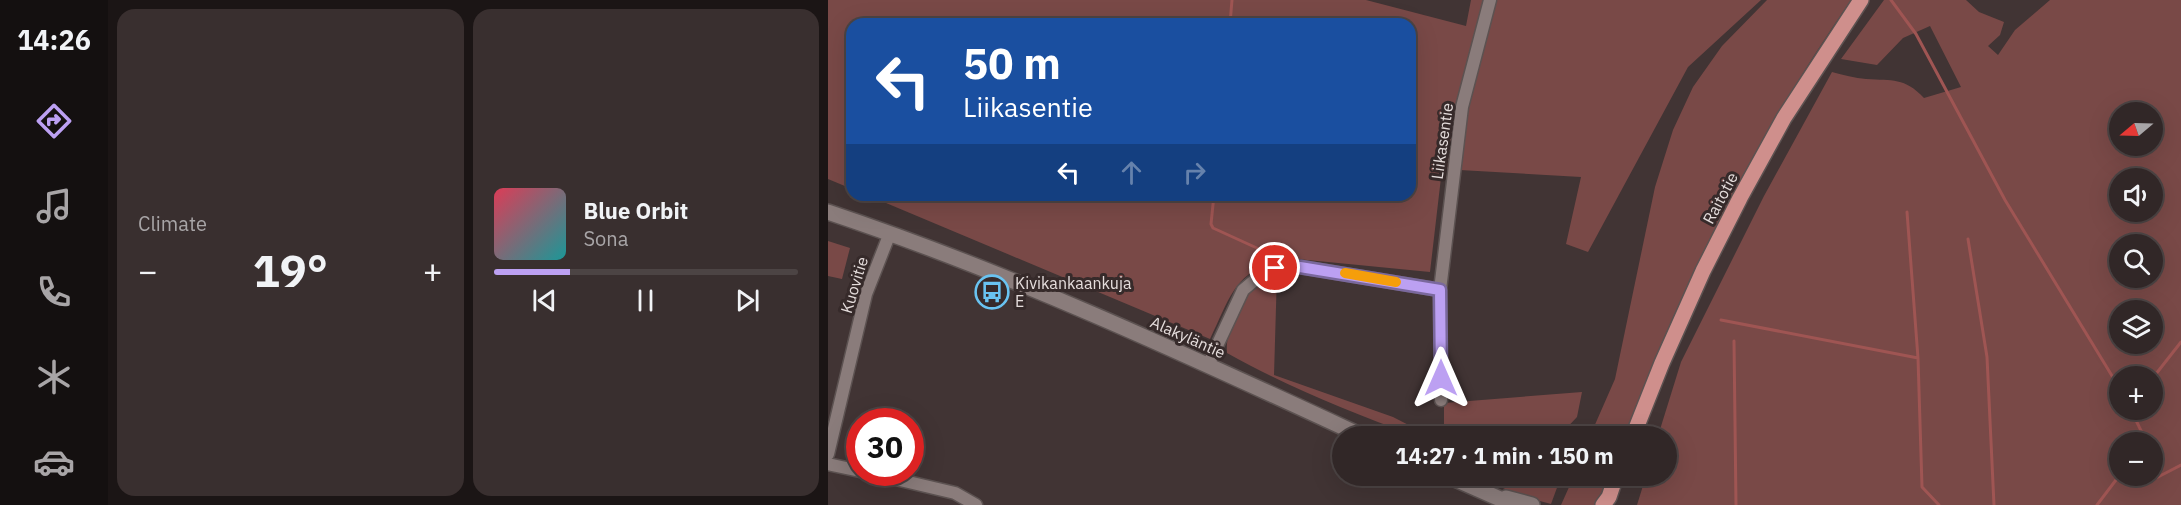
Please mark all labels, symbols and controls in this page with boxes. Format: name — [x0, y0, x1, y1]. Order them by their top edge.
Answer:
text: 14:26 — [17, 22, 91, 57]
text: 50 m — [963, 36, 1061, 91]
icon: left — [864, 42, 942, 120]
text: Liikasentie — [963, 89, 1093, 124]
icon: directions — [33, 100, 75, 142]
street label: Liikasentie — [1427, 101, 1457, 181]
north arrow — [2109, 102, 2163, 156]
map controls — [2109, 102, 2163, 486]
icon: left — [1052, 156, 1085, 189]
icon: ahead — [1115, 156, 1148, 189]
icon: right — [1178, 156, 1211, 189]
button: sound — [2109, 168, 2163, 222]
street label: Raitotie — [1698, 169, 1742, 227]
icon: music — [33, 185, 75, 227]
text: Blue Orbit — [584, 196, 688, 225]
text: Climate — [138, 210, 207, 237]
text: Sona — [584, 225, 628, 252]
button: search — [2109, 234, 2163, 288]
text: 19° — [253, 241, 328, 299]
pin — [1249, 242, 1300, 293]
text: − — [138, 249, 158, 292]
text: + — [423, 249, 443, 292]
icon: arrive — [1258, 251, 1291, 284]
street label: Kuovitie — [836, 254, 872, 316]
icon: phone — [33, 271, 75, 313]
place label: Kivikankaankuja E — [1015, 273, 1132, 311]
bus stop icon: Kivikankaankuja E — [974, 274, 1010, 310]
icon: previous — [528, 284, 561, 317]
icon: pause — [629, 284, 662, 317]
icon: next — [731, 284, 764, 317]
button: layers — [2109, 300, 2163, 354]
street label: Alakyläntie — [1147, 312, 1229, 362]
position arrow — [1409, 346, 1473, 410]
icon: climate — [33, 356, 75, 398]
button: + — [2109, 366, 2163, 420]
speed limit sign: 30 — [846, 408, 924, 486]
button: − — [2109, 432, 2163, 486]
icon: car — [33, 441, 75, 483]
text: 14:27 · 1 min · 150 m — [1395, 441, 1614, 470]

